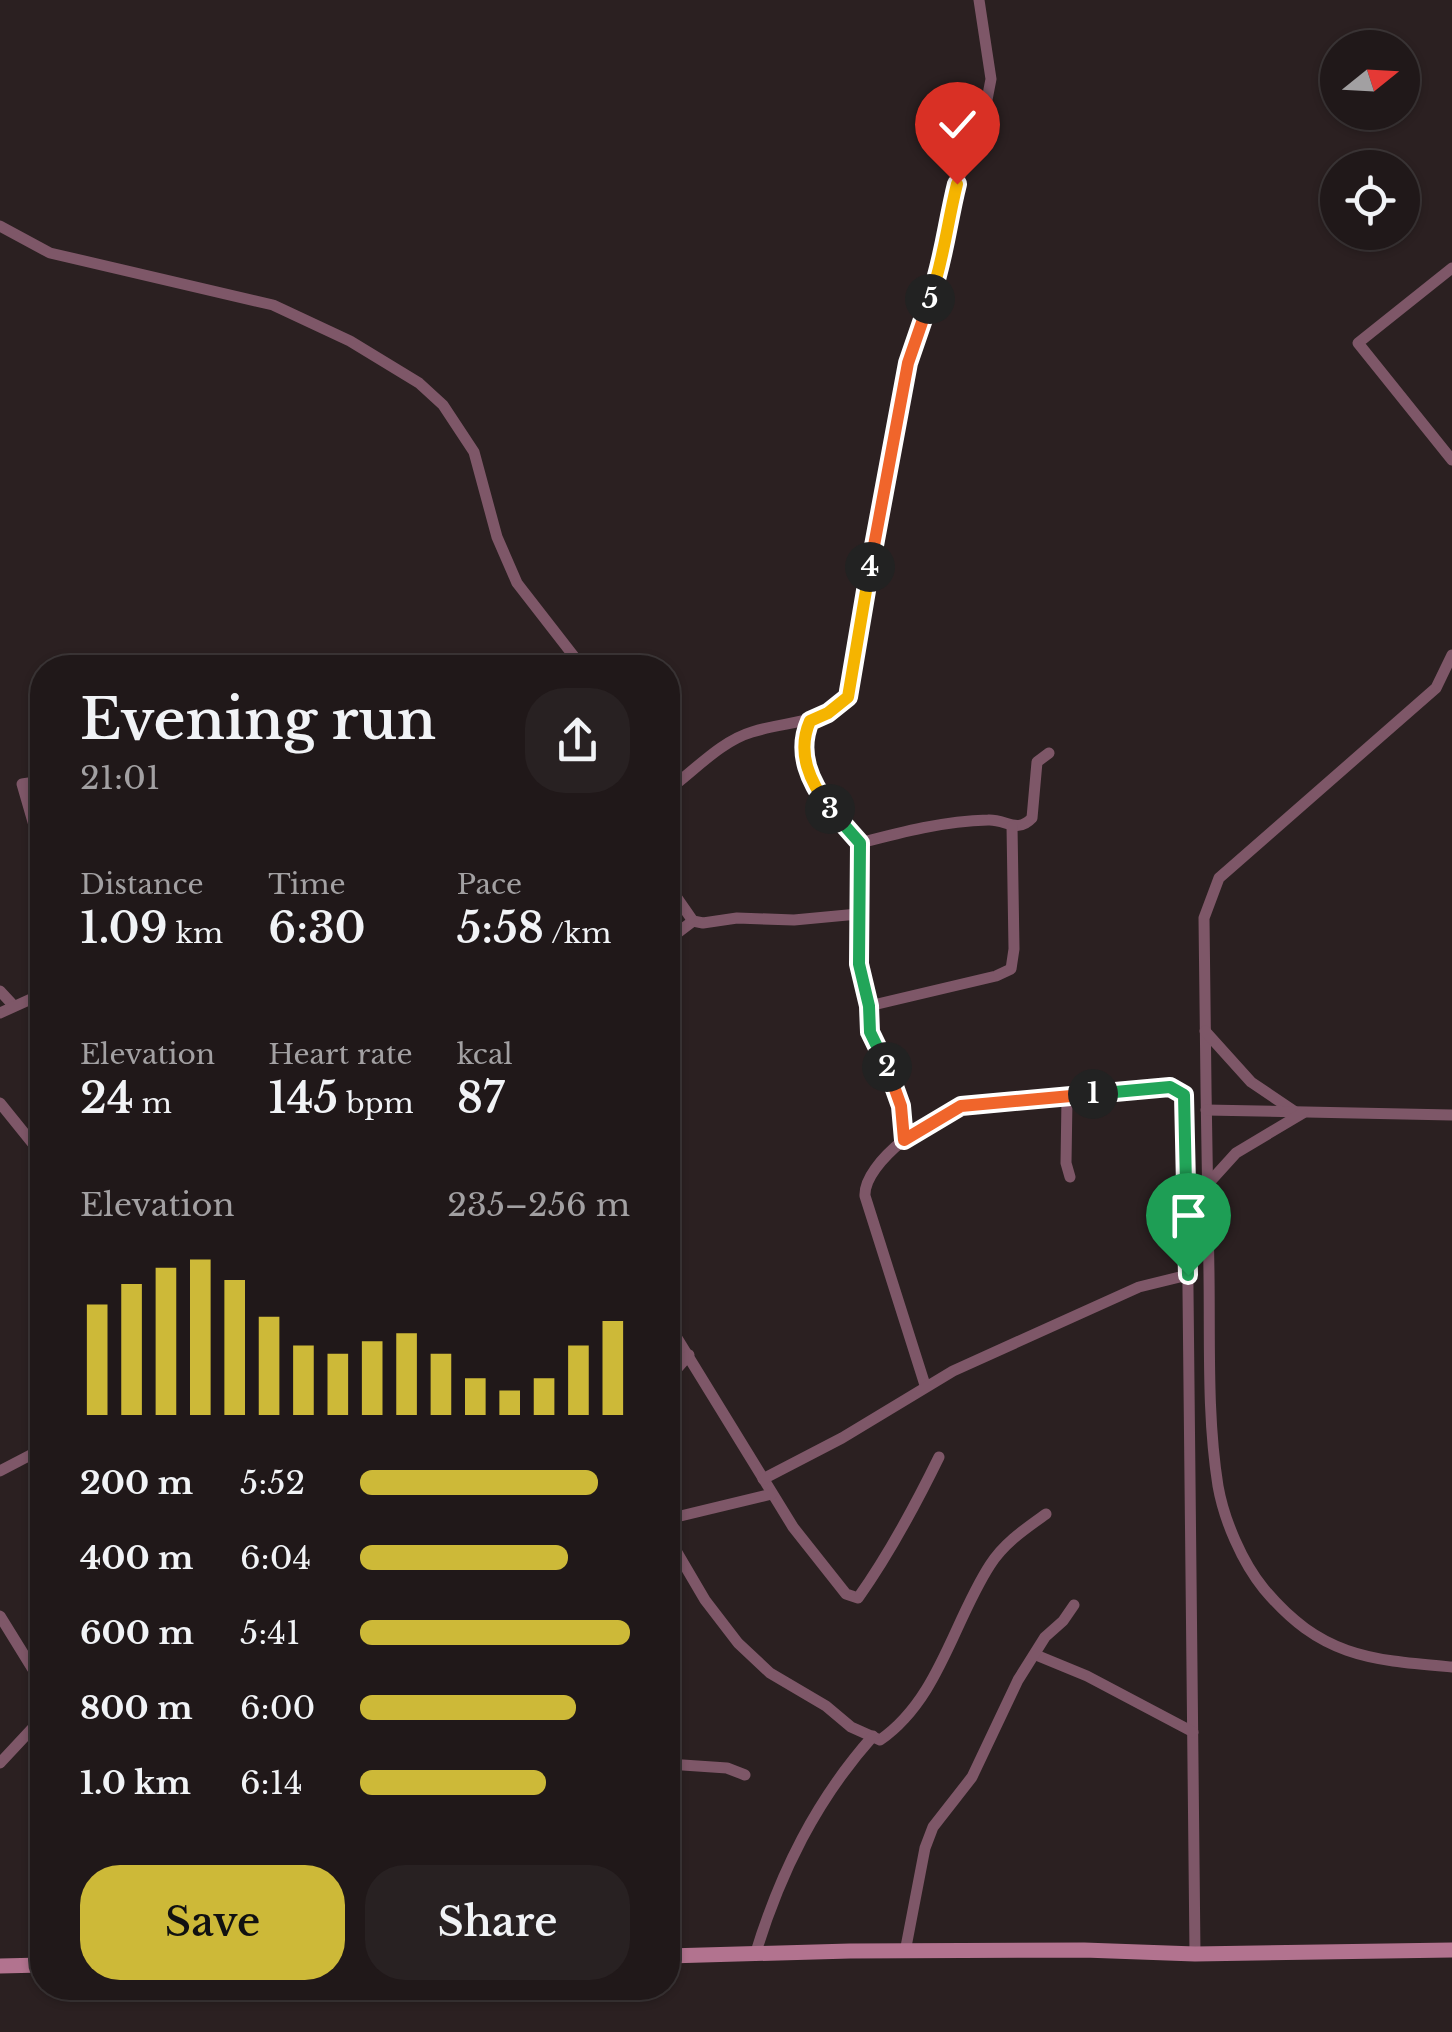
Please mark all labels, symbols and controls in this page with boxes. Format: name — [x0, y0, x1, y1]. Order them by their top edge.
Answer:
north arrow — [1320, 30, 1420, 130]
map controls — [1320, 30, 1420, 250]
pin — [915, 82, 1000, 185]
icon: check — [930, 97, 985, 152]
button: locate — [1320, 150, 1420, 250]
pin: 5 — [905, 274, 955, 324]
text: 5 — [922, 281, 938, 316]
pin: 4 — [845, 542, 895, 592]
text: 4 — [861, 549, 879, 584]
text: Evening run — [80, 686, 436, 754]
button: share — [525, 688, 630, 793]
text: 21:01 — [80, 758, 160, 798]
pin: 3 — [805, 784, 855, 834]
text: 3 — [821, 791, 839, 826]
text: Distance — [80, 867, 203, 902]
text: Time — [268, 867, 346, 902]
text: Pace — [457, 867, 522, 902]
text: 1.09 — [80, 902, 168, 954]
text: 6:30 — [268, 902, 366, 954]
text: 5:58 — [457, 902, 544, 954]
text: km — [168, 916, 223, 951]
text: /km — [544, 916, 611, 951]
text: Elevation — [80, 1037, 215, 1072]
text: Heart rate — [268, 1037, 413, 1072]
text: kcal — [457, 1037, 513, 1072]
pin: 2 — [862, 1042, 912, 1092]
text: 2 — [878, 1049, 896, 1084]
pin: 1 — [1068, 1069, 1118, 1119]
text: 24 — [80, 1072, 134, 1124]
text: 145 — [268, 1072, 338, 1124]
text: 87 — [457, 1072, 504, 1124]
text: 1 — [1087, 1076, 1099, 1111]
text: m — [134, 1086, 172, 1121]
text: bpm — [338, 1086, 414, 1121]
pin — [1146, 1173, 1231, 1276]
text: Elevation — [80, 1185, 234, 1225]
text: 235–256 m — [447, 1185, 630, 1225]
icon: arrive — [1161, 1188, 1216, 1243]
text: 200 m — [80, 1463, 193, 1503]
text: 5:52 — [240, 1463, 305, 1503]
text: 400 m — [80, 1538, 193, 1578]
text: 6:04 — [240, 1538, 311, 1578]
text: 600 m — [80, 1613, 194, 1653]
text: 5:41 — [240, 1613, 300, 1653]
text: 800 m — [80, 1688, 193, 1728]
text: 6:00 — [240, 1688, 315, 1728]
text: 1.0 km — [80, 1763, 191, 1803]
text: 6:14 — [240, 1763, 303, 1803]
button: Save — [80, 1865, 345, 1980]
button: Share — [365, 1865, 630, 1980]

